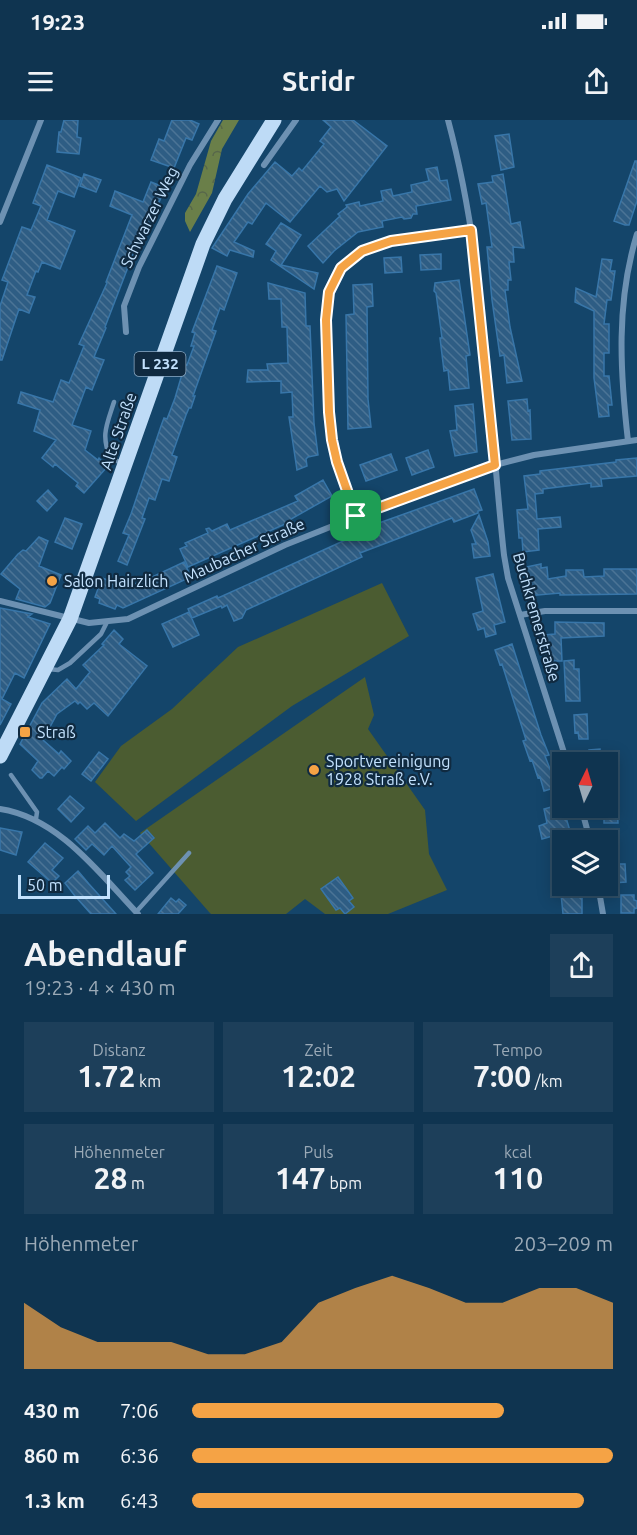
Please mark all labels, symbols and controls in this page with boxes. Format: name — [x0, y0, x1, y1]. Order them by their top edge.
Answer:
text: 19:23 — [30, 9, 85, 34]
icon: menu — [24, 65, 57, 98]
icon: share — [580, 65, 613, 98]
text: Stridr — [282, 66, 355, 96]
street label: Schwarzer Weg — [117, 164, 181, 270]
road number: L 232 — [134, 352, 186, 376]
street label: Alte Straße — [96, 390, 140, 472]
pin — [330, 490, 381, 541]
icon: arrive — [339, 499, 372, 532]
street label: Maubacher Straße — [181, 514, 307, 586]
street label: Buchkremerstraße — [510, 550, 564, 684]
place label: Salon Hairzlich — [64, 572, 168, 590]
marker: Salon Hairzlich — [45, 574, 59, 588]
place label: Straß — [37, 723, 76, 741]
marker: Straß — [18, 725, 32, 739]
place label: Sportvereinigung 1928 Straß e.V. — [326, 752, 451, 788]
north arrow — [552, 752, 618, 818]
map controls — [552, 752, 618, 896]
marker: Sportvereinigung 1928 Straß e.V. — [307, 763, 321, 777]
button: layers — [552, 830, 618, 896]
scale bar — [18, 872, 110, 900]
text: 50 m — [27, 876, 63, 894]
button: share — [550, 934, 613, 997]
text: Abendlauf — [24, 935, 186, 972]
text: 19:23 · 4 × 430 m — [24, 976, 176, 999]
text: Distanz — [93, 1041, 146, 1059]
text: Zeit — [304, 1041, 333, 1059]
text: Tempo — [493, 1041, 543, 1059]
text: 1.72 — [77, 1059, 135, 1093]
text: 12:02 — [281, 1059, 356, 1093]
text: 7:00 — [473, 1059, 531, 1093]
text: km — [135, 1072, 161, 1090]
text: /km — [531, 1072, 563, 1090]
text: Höhenmeter — [73, 1143, 165, 1161]
text: Puls — [304, 1143, 333, 1161]
text: kcal — [504, 1143, 532, 1161]
text: 28 — [94, 1161, 127, 1195]
text: 147 — [275, 1161, 326, 1195]
text: 110 — [492, 1161, 543, 1195]
text: m — [127, 1174, 145, 1192]
text: bpm — [326, 1174, 362, 1192]
text: Höhenmeter — [24, 1232, 138, 1255]
text: 203–209 m — [514, 1232, 613, 1255]
text: 430 m — [24, 1399, 80, 1422]
text: 7:06 — [120, 1399, 159, 1422]
text: 860 m — [24, 1444, 80, 1467]
text: 6:36 — [120, 1444, 159, 1467]
text: 1.3 km — [24, 1489, 85, 1512]
text: 6:43 — [120, 1489, 159, 1512]

